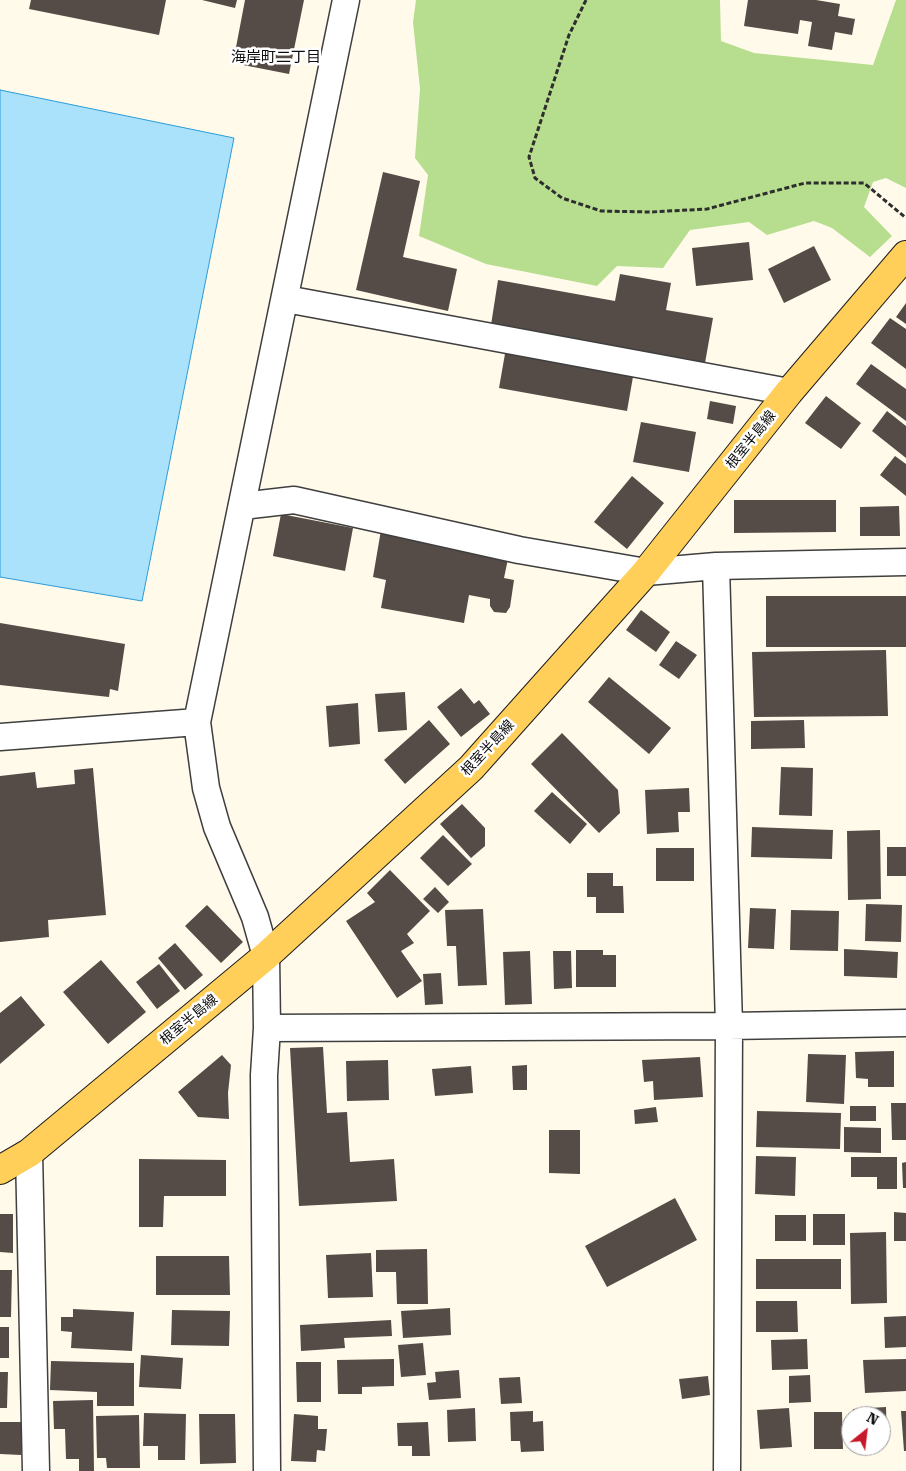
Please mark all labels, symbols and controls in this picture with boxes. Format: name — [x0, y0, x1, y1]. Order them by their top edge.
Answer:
district label: 海岸町二丁目 — [231, 49, 321, 67]
street label: 根室半島線 — [722, 408, 780, 472]
street label: 根室半島線 — [458, 717, 518, 779]
street label: 根室半島線 — [157, 991, 221, 1049]
north arrow — [841, 1406, 891, 1456]
text: N — [864, 1409, 881, 1428]

